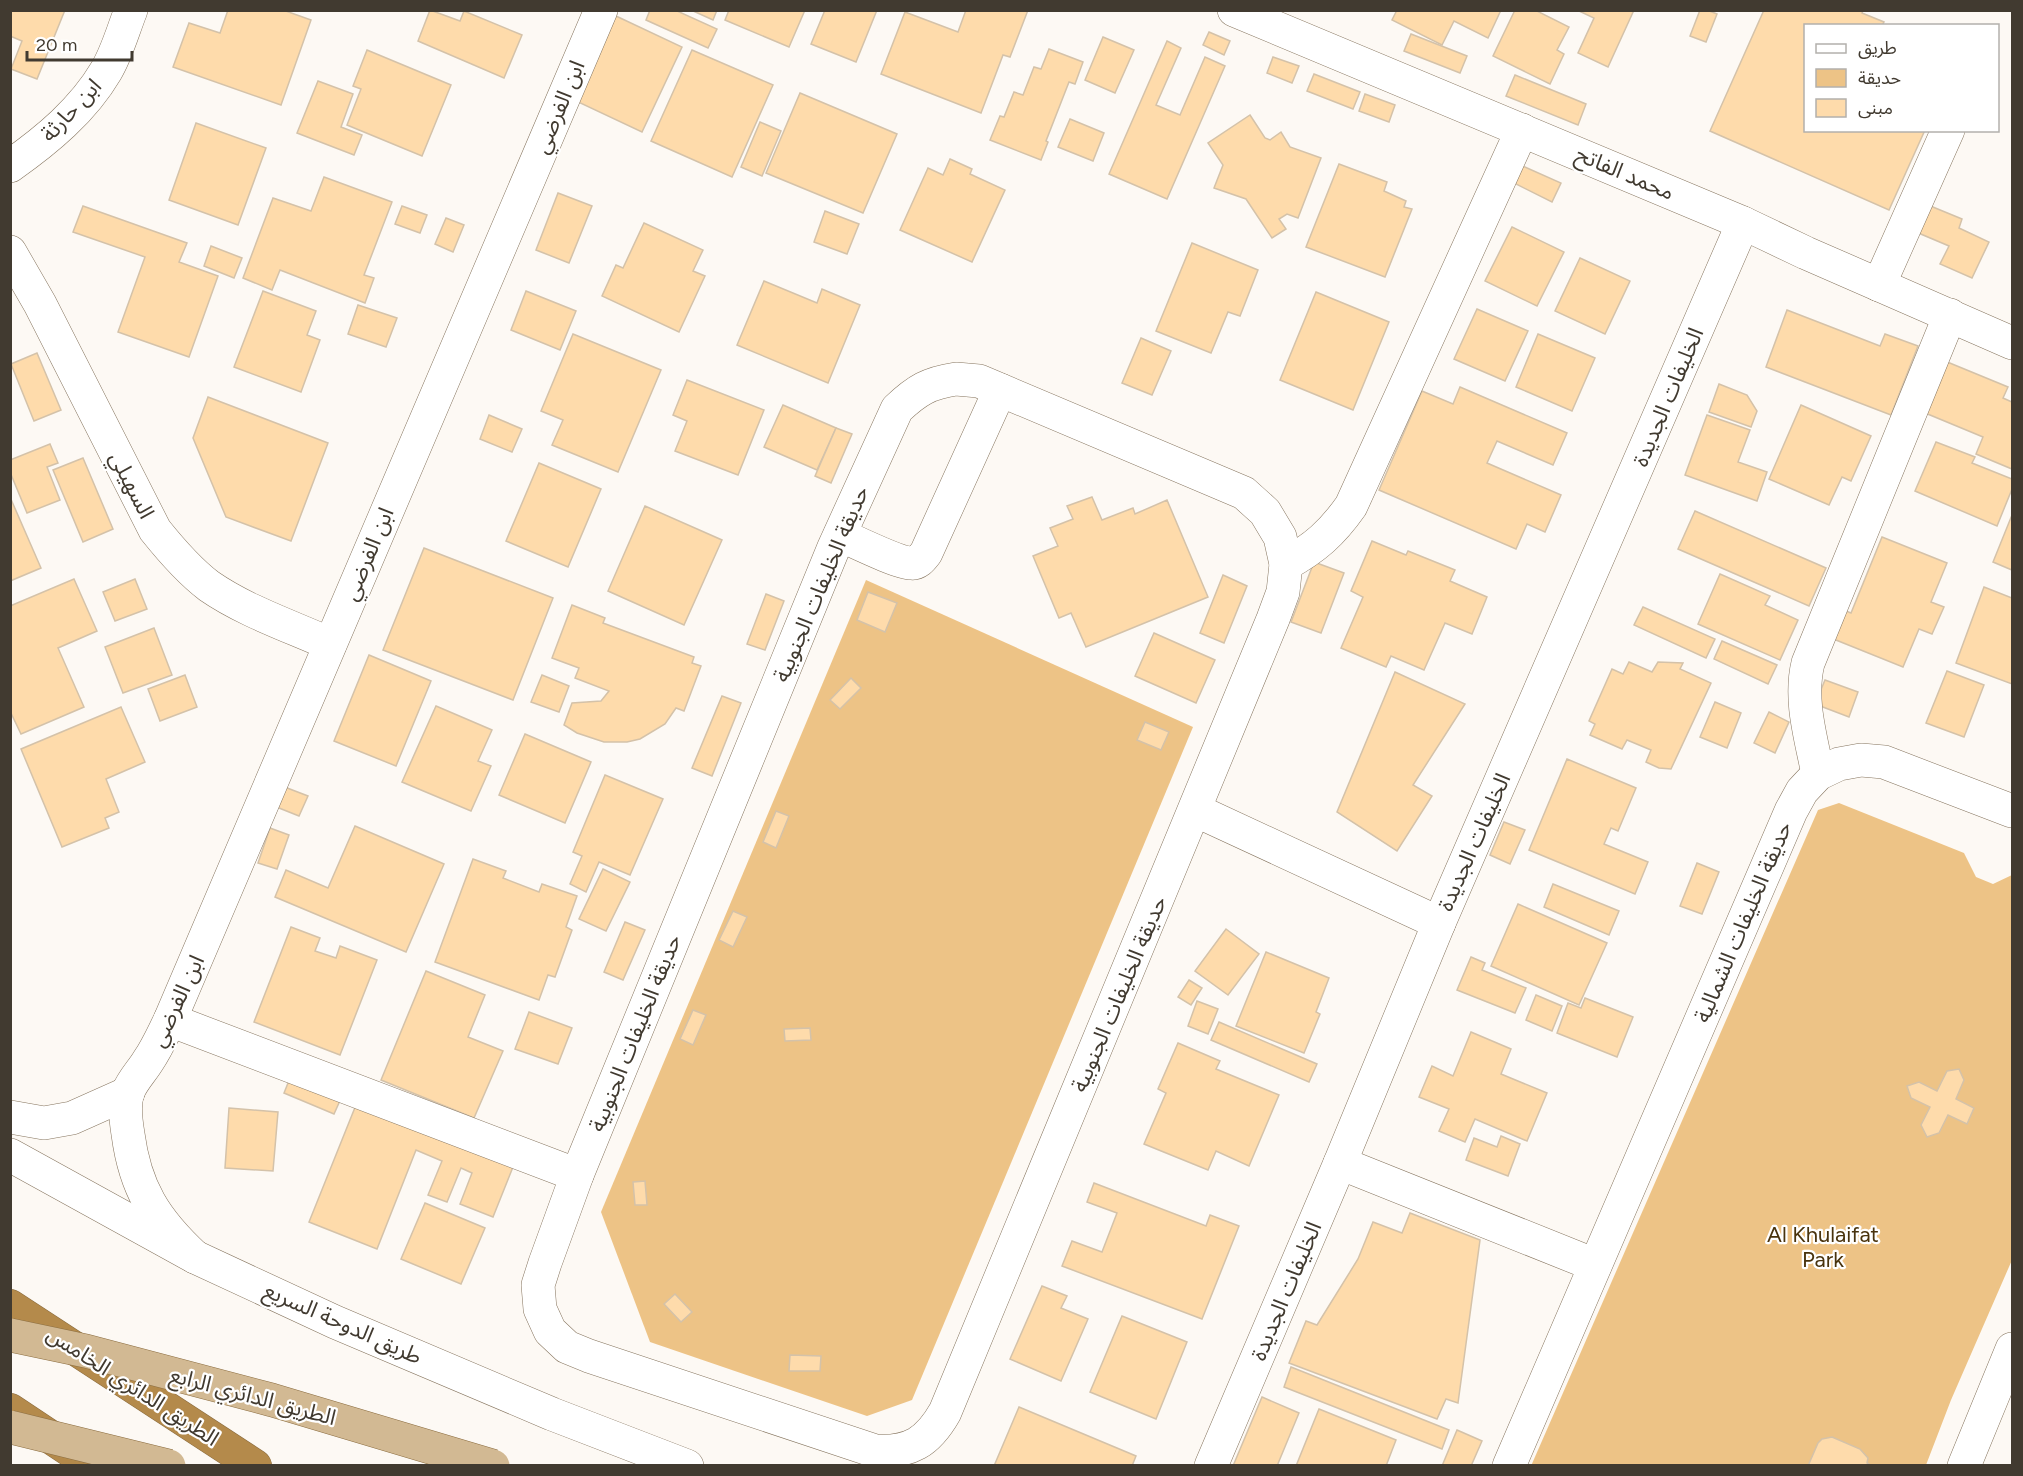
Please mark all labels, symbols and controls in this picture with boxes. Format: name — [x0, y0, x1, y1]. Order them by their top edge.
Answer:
scale bar — [27, 24, 132, 62]
legend — [1804, 24, 1999, 132]
text: 20 m — [36, 34, 77, 56]
text: طريق — [1858, 37, 1897, 59]
street label: ابن الفرضي — [527, 56, 594, 159]
text: حديقة — [1858, 67, 1901, 89]
street label: ابن حارثة — [35, 73, 107, 147]
text: مبنى — [1858, 97, 1893, 119]
street label: محمد الفاتح — [1570, 140, 1678, 209]
street label: الخليفات الجديدة — [1627, 324, 1709, 470]
street label: السهيلي — [101, 447, 160, 525]
street label: حديقة الخليفات الجنوبية — [767, 482, 875, 686]
street label: ابن الفرضي — [336, 503, 403, 606]
street label: الخليفات الجديدة — [1432, 769, 1516, 915]
street label: حديقة الخليفات الشمالية — [1688, 817, 1798, 1027]
street label: حديقة الخليفات الجنوبية — [1065, 892, 1173, 1096]
street label: حديقة الخليفات الجنوبية — [583, 930, 687, 1136]
street label: ابن الفرضي — [144, 951, 213, 1053]
street label: الخليفات الجديدة — [1245, 1218, 1327, 1364]
park label: Al Khulaifat Park — [1767, 1221, 1879, 1273]
street label: طريق الدوحة السريع — [259, 1276, 426, 1373]
street label: الطريق الدائري الخامس — [40, 1320, 224, 1454]
street label: الطريق الدائري الرابع — [166, 1361, 339, 1434]

